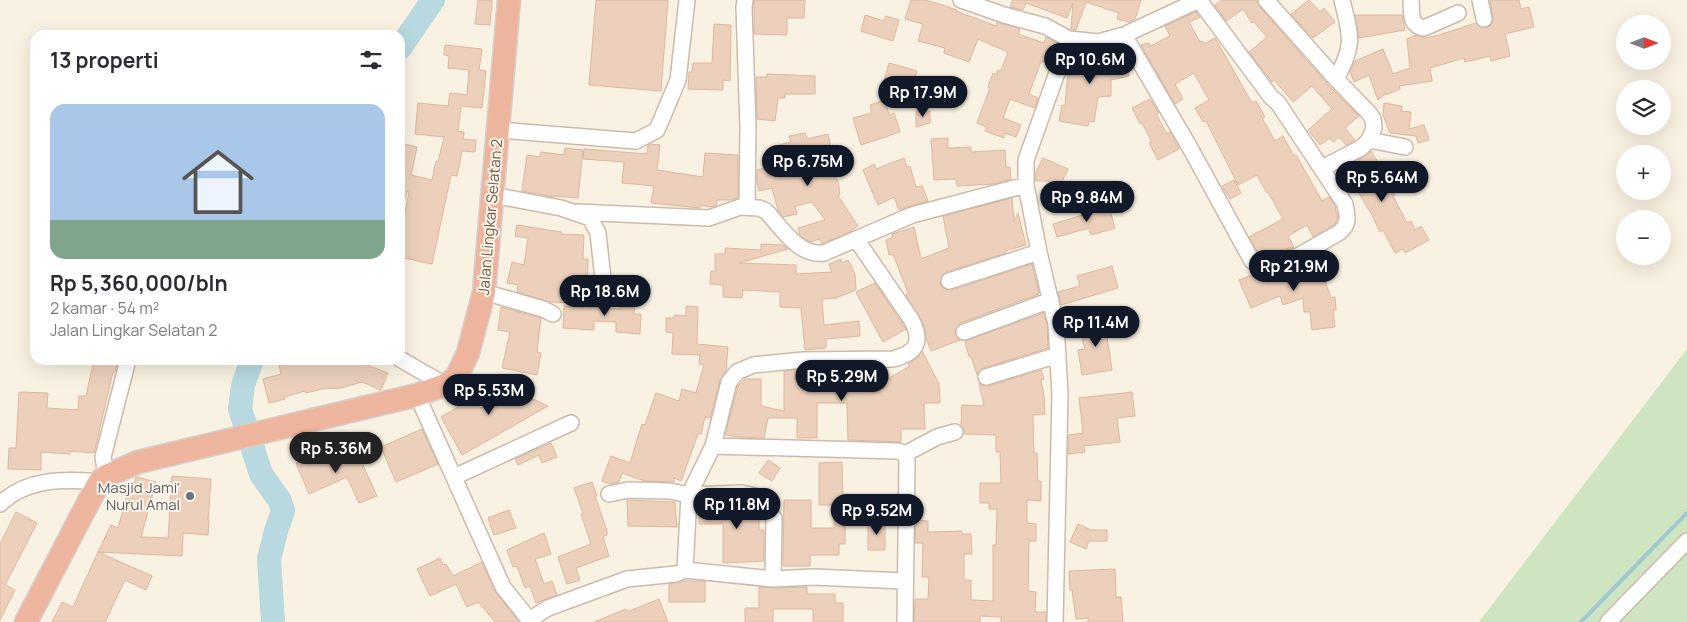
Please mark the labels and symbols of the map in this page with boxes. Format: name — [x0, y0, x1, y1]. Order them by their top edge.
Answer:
north arrow — [1616, 15, 1671, 70]
pin: Rp 10.6M — [1038, 42, 1142, 85]
pin: Rp 17.9M — [871, 76, 975, 118]
street label: Jalan Lingkar Selatan 2 — [473, 138, 507, 296]
pin: Rp 6.75M — [756, 144, 860, 187]
pin: Rp 5.64M — [1330, 160, 1434, 203]
pin: Rp 9.84M — [1035, 180, 1139, 223]
pin: Rp 21.9M — [1242, 250, 1346, 292]
pin: Rp 18.6M — [553, 274, 657, 317]
pin: Rp 11.4M — [1044, 306, 1148, 348]
pin: Rp 5.29M — [790, 360, 894, 402]
pin: Rp 5.53M — [437, 374, 541, 416]
pin: Rp 5.36M — [284, 432, 388, 474]
place label: Masjid Jami' Nurul Amal — [98, 477, 180, 515]
pin: Rp 11.8M — [685, 488, 789, 530]
marker: Masjid Jami' Nurul Amal — [184, 490, 196, 502]
pin: Rp 9.52M — [825, 494, 929, 536]

